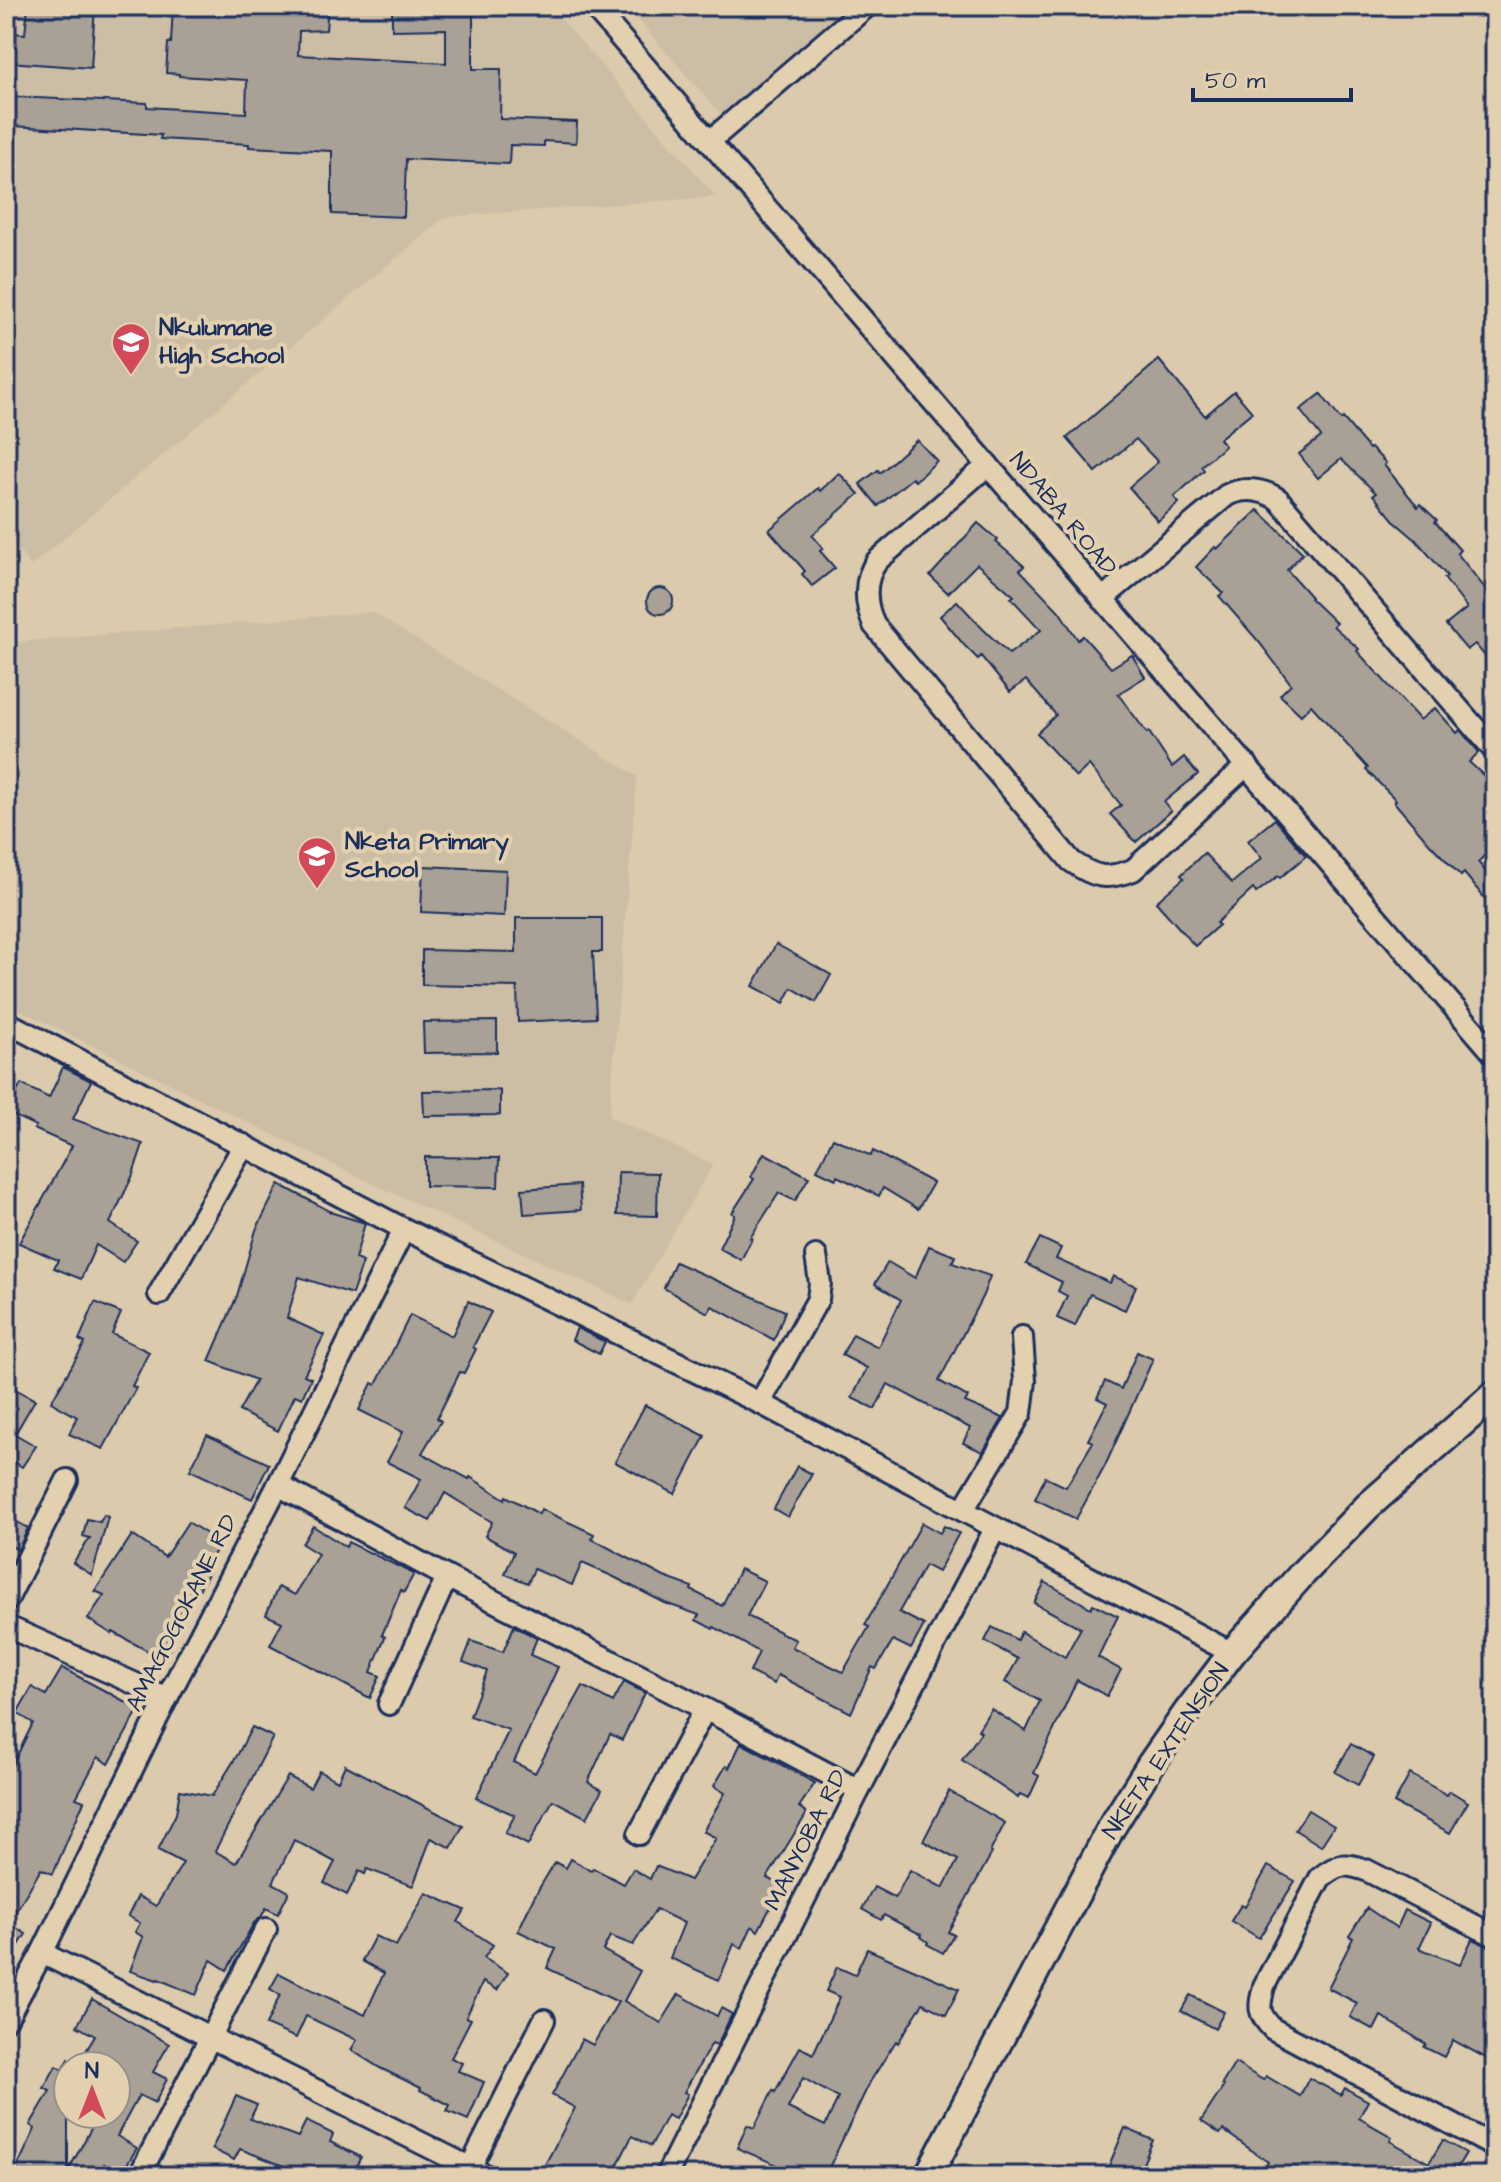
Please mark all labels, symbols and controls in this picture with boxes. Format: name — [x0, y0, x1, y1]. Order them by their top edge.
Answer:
scale bar — [1193, 52, 1351, 102]
text: 50 m — [1205, 64, 1266, 98]
place label: Nkulumane High School — [159, 311, 285, 374]
school or university icon: Nkulumane High School — [110, 321, 152, 376]
street label: NDABA ROAD — [1001, 445, 1125, 583]
place label: Nketa Primary School — [344, 825, 510, 887]
school or university icon: Nketa Primary School — [296, 835, 338, 890]
street label: AMAGOGOKANE RD — [117, 1508, 247, 1718]
street label: NKETA EXTENSION — [1094, 1656, 1238, 1846]
street label: MANYOBA RD — [756, 1764, 856, 1916]
north arrow — [52, 2050, 132, 2130]
text: N — [85, 2056, 99, 2087]

